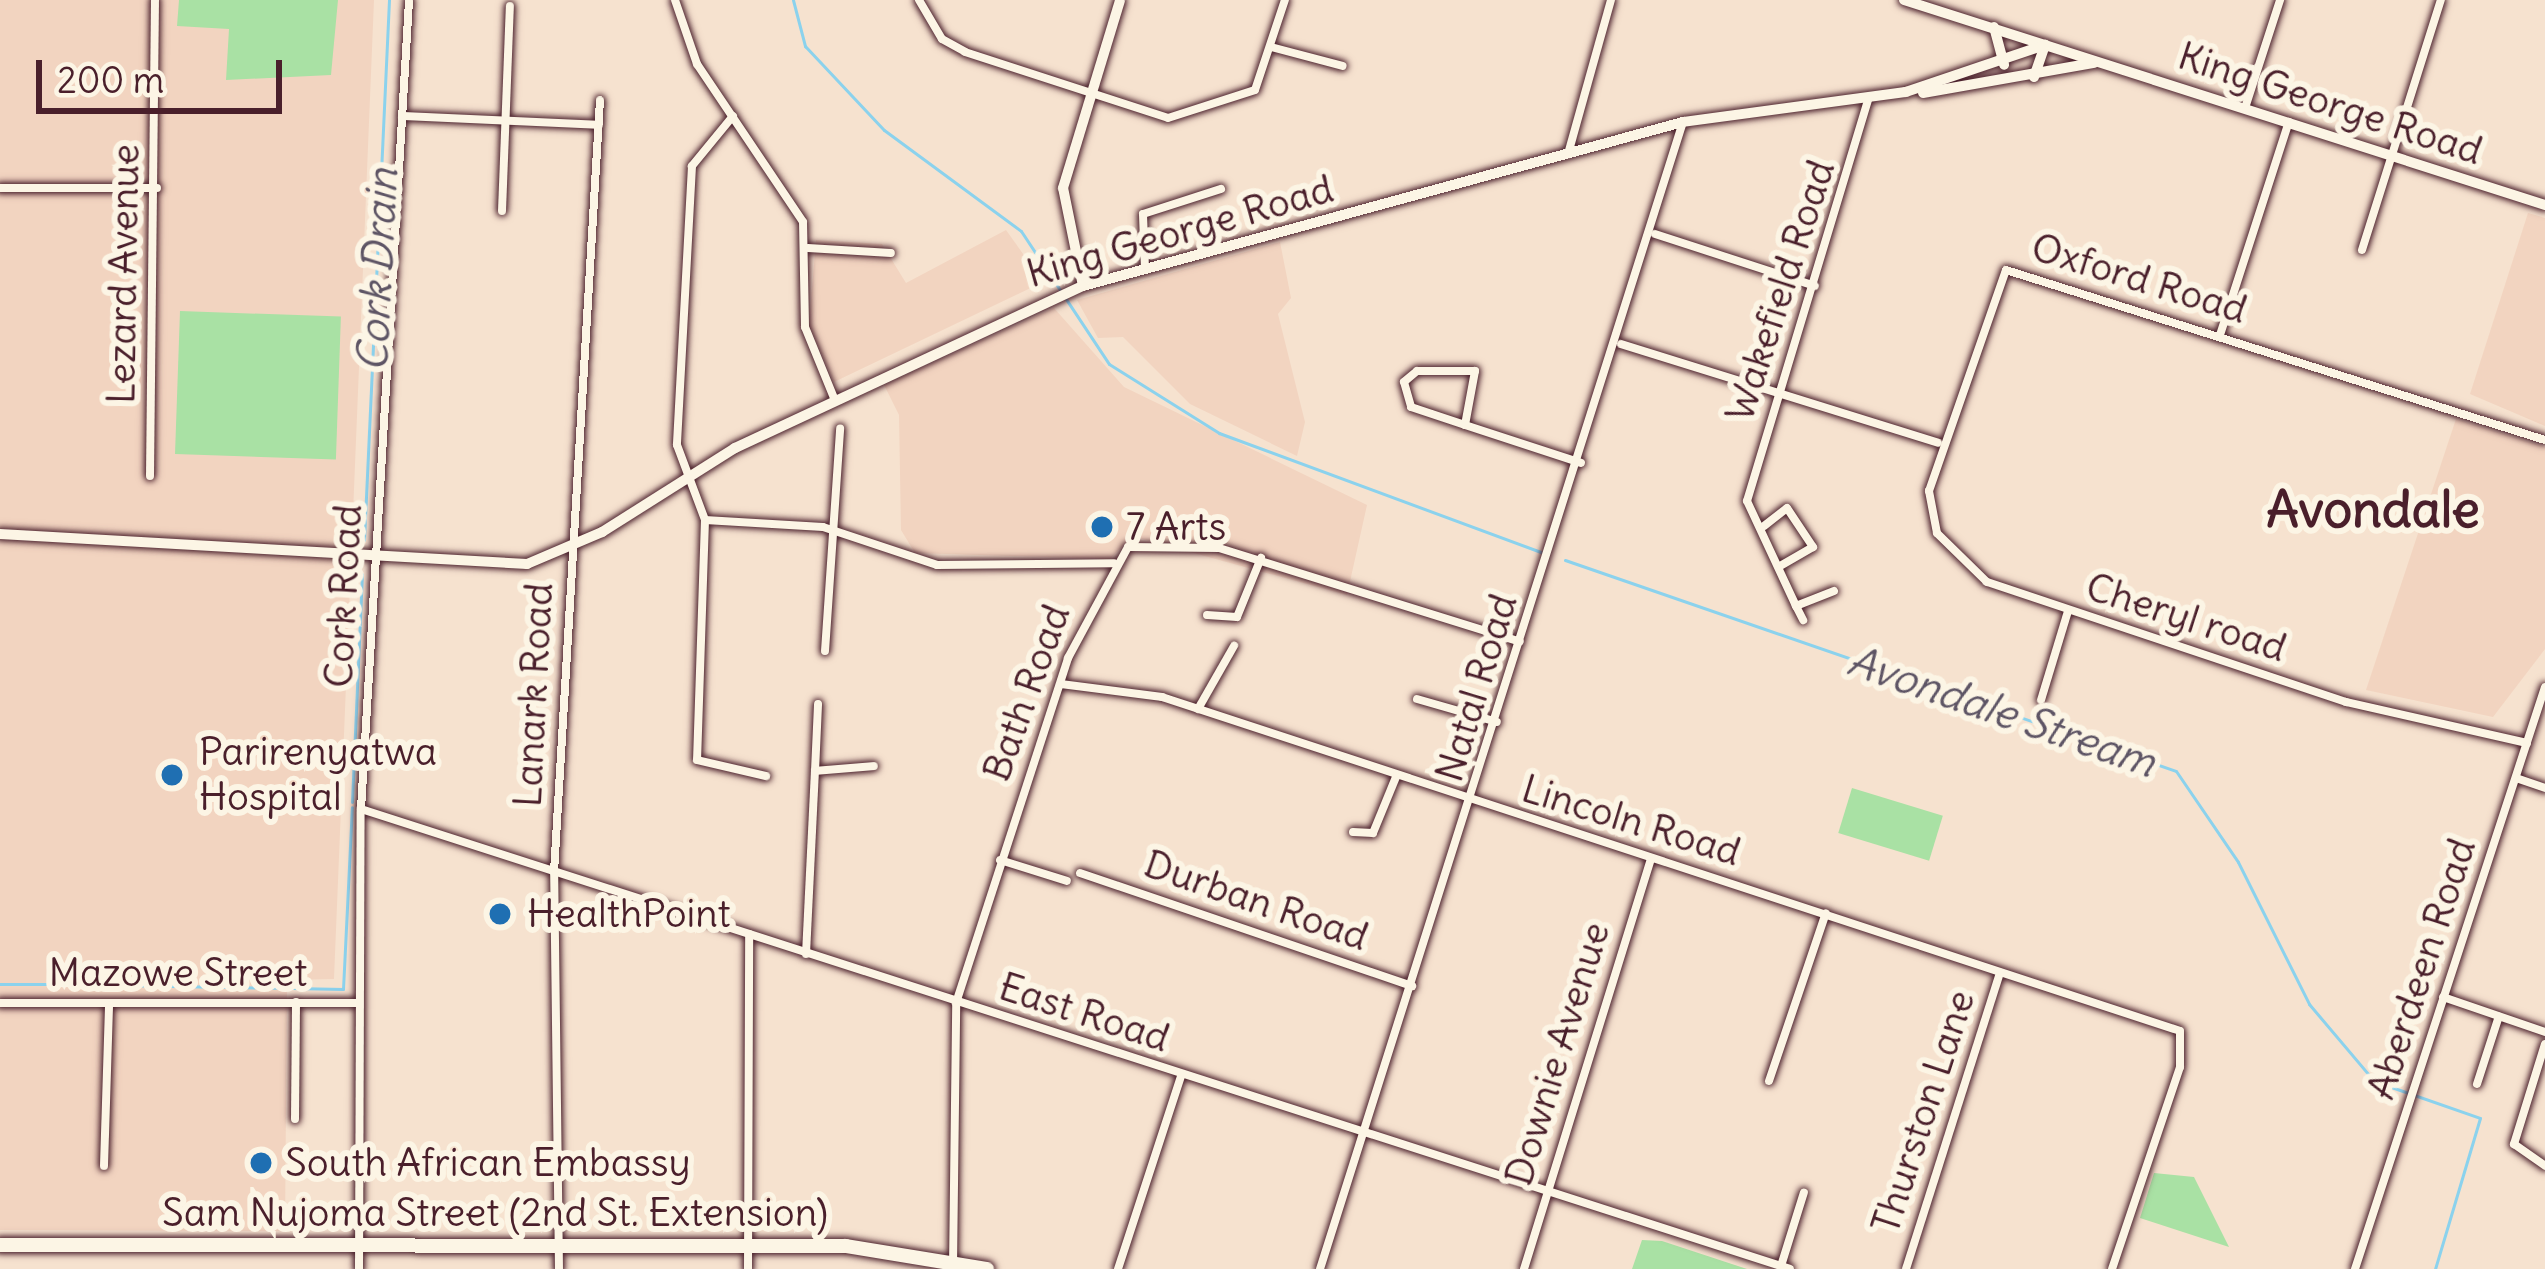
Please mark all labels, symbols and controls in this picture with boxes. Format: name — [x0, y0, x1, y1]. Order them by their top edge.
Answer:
street label: King George Road — [2172, 33, 2488, 175]
scale bar — [42, 36, 288, 110]
text: 200 m — [57, 58, 164, 103]
street label: Lezard Avenue — [98, 144, 150, 404]
street label: Wakefield Road — [1717, 154, 1845, 428]
street label: King George Road — [1021, 166, 1339, 298]
water label: Cork Drain — [347, 167, 407, 373]
street label: Oxford Road — [2026, 224, 2252, 334]
district label: Avondale — [2266, 478, 2480, 540]
street label: Cork Road — [316, 503, 372, 689]
place label: 7 Arts — [1126, 504, 1226, 550]
marker: 7 Arts — [1089, 514, 1115, 540]
street label: Cheryl road — [2080, 564, 2292, 672]
street label: Lanark Road — [505, 582, 563, 808]
street label: Natal Road — [1426, 588, 1528, 788]
street label: Bath Road — [974, 598, 1080, 788]
water label: Avondale Stream — [1842, 635, 2162, 787]
place label: Parirenyatwa Hospital — [199, 730, 437, 821]
marker: Parirenyatwa Hospital — [156, 759, 188, 791]
street label: Lincoln Road — [1516, 766, 1746, 876]
street label: Aberdeen Road — [2358, 833, 2486, 1105]
street label: Durban Road — [1138, 841, 1374, 961]
place label: HealthPoint — [527, 891, 731, 937]
marker: HealthPoint — [484, 898, 516, 930]
street label: Downie Avenue — [1496, 917, 1620, 1191]
street label: Mazowe Street — [49, 950, 307, 996]
street label: East Road — [993, 964, 1175, 1062]
street label: Thurston Lane — [1863, 985, 1985, 1239]
place label: South African Embassy — [285, 1140, 691, 1186]
marker: South African Embassy — [248, 1150, 274, 1176]
street label: Sam Nujoma Street (2nd St. Extension) — [162, 1190, 828, 1236]

